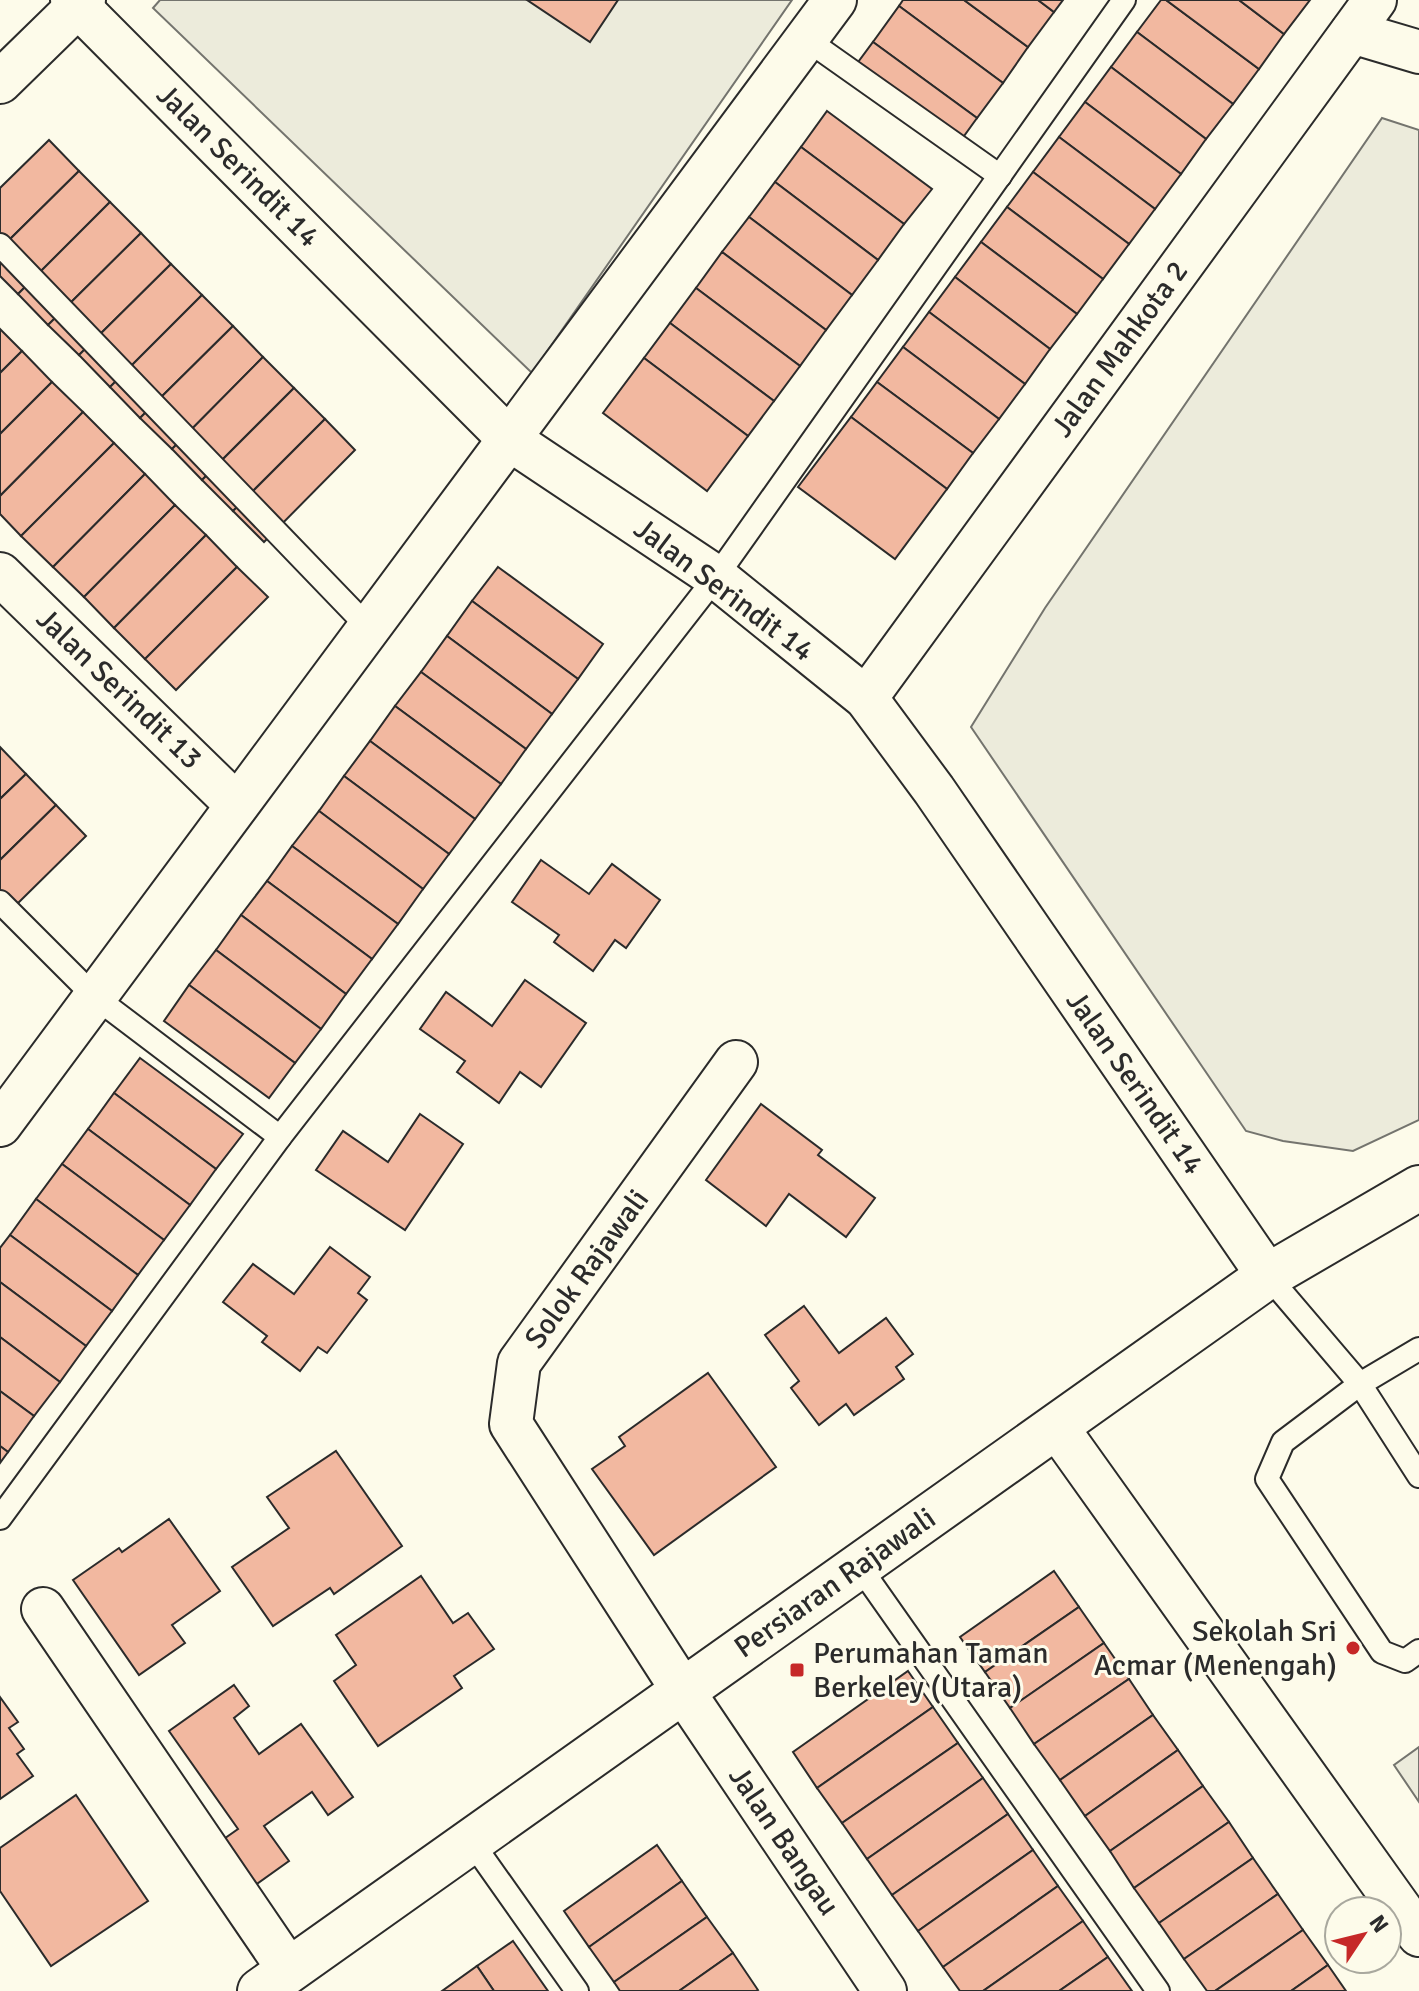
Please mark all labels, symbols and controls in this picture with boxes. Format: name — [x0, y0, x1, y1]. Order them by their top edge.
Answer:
street label: Jalan Serindit 14 — [149, 77, 327, 255]
street label: Jalan Mahkota 2 — [1044, 254, 1196, 444]
street label: Jalan Serindit 14 — [627, 510, 821, 670]
street label: Jalan Serindit 13 — [28, 601, 210, 777]
street label: Jalan Serindit 14 — [1058, 984, 1212, 1182]
street label: Solok Rajawali — [517, 1182, 657, 1356]
street label: Persiaran Rajawali — [727, 1500, 943, 1666]
place label: Sekolah Sri Acmar (Menengah) — [1094, 1613, 1337, 1684]
place label: Perumahan Taman Berkeley (Utara) — [813, 1635, 1049, 1706]
marker: Sekolah Sri Acmar (Menengah) — [1344, 1639, 1362, 1657]
marker: Perumahan Taman Berkeley (Utara) — [788, 1661, 806, 1679]
street label: Jalan Bangau — [721, 1759, 847, 1923]
north arrow — [1323, 1895, 1403, 1975]
text: N — [1364, 1910, 1394, 1938]

